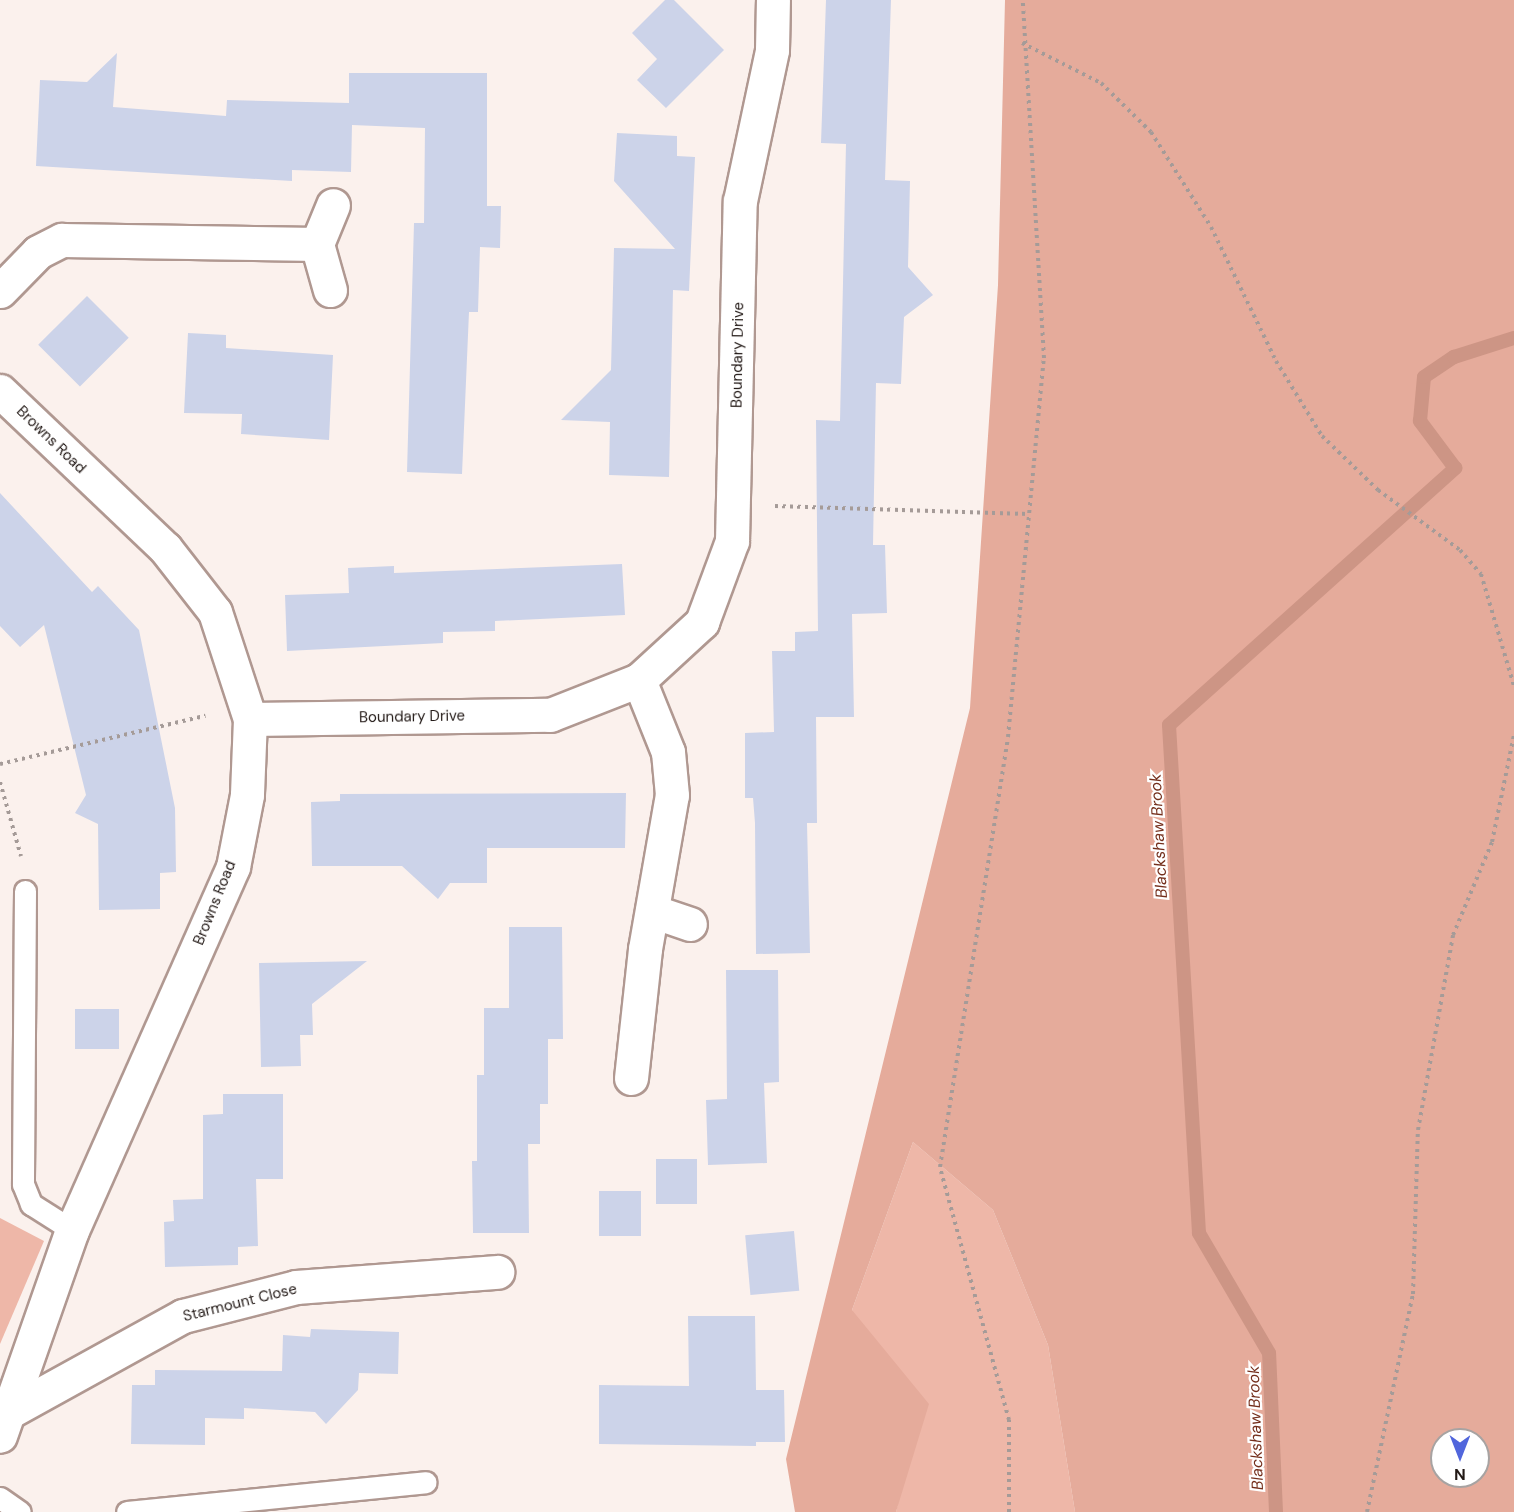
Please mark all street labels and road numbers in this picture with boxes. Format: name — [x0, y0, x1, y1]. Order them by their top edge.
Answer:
street label: Boundary Drive — [728, 302, 748, 408]
street label: Browns Road — [13, 402, 89, 478]
street label: Boundary Drive — [359, 707, 465, 727]
street label: Browns Road — [190, 858, 240, 948]
street label: Starmount Close — [181, 1280, 299, 1326]

